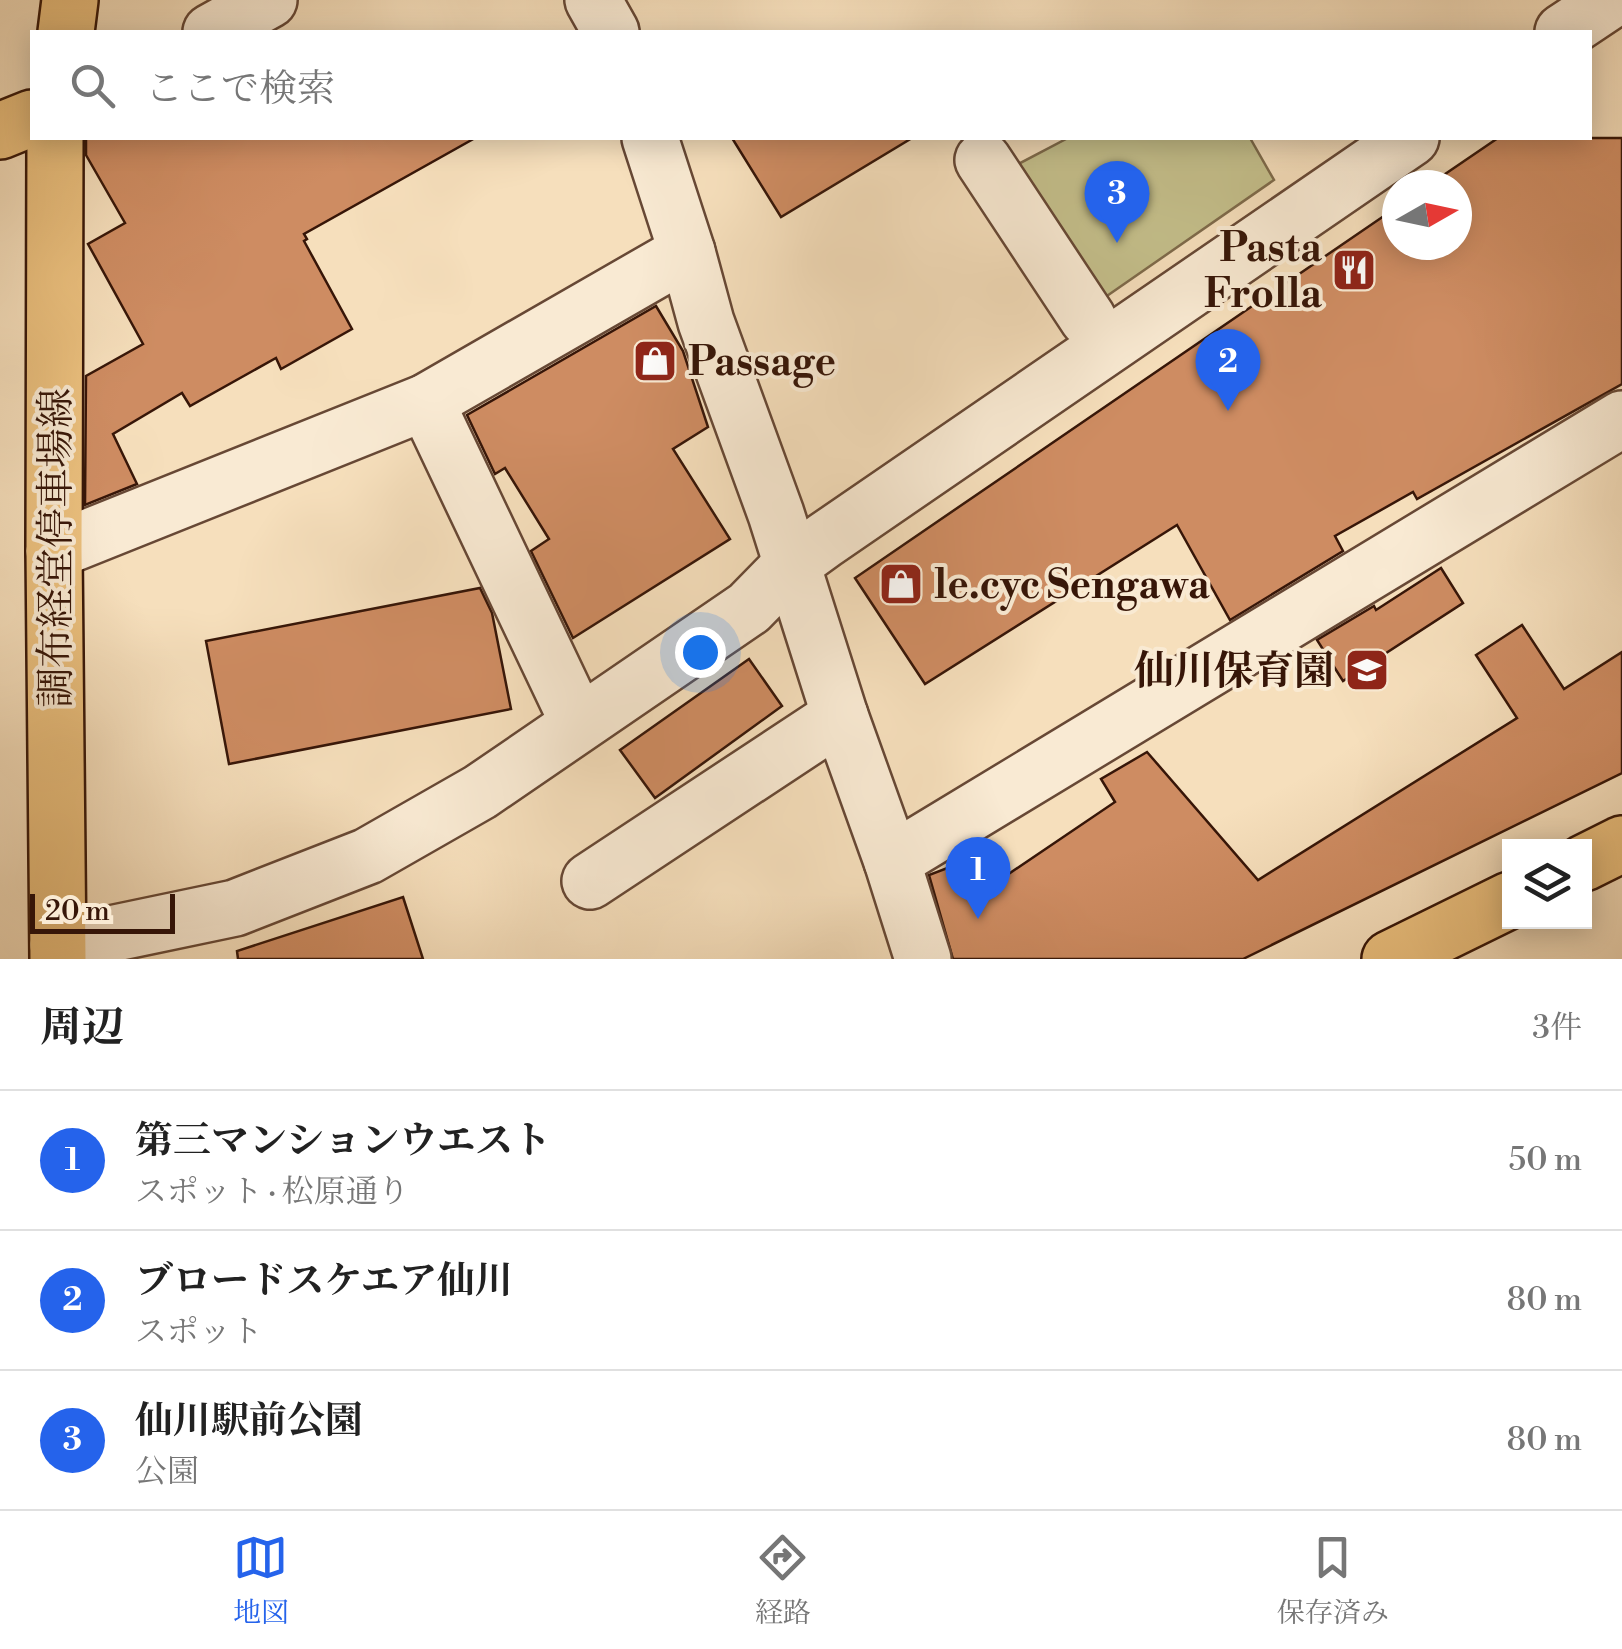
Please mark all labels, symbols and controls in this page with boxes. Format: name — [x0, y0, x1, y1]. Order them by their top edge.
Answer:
search box — [30, 30, 1592, 140]
icon: search — [65, 58, 120, 113]
text: ここで検索 — [145, 66, 335, 113]
pin: 3 — [1084, 160, 1150, 243]
north arrow — [1382, 170, 1472, 260]
place label: Pasta Frolla — [1204, 224, 1322, 320]
restaurant icon: Pasta Frolla — [1331, 247, 1377, 293]
pin: 2 — [1196, 328, 1260, 411]
shop icon: Passage — [632, 338, 678, 384]
place label: Passage — [688, 338, 836, 388]
street label: 調布経堂停車場線 — [32, 388, 82, 708]
shop icon: le.cyc Sengawa — [878, 561, 924, 607]
place label: le.cyc Sengawa — [934, 561, 1210, 611]
your location — [675, 627, 726, 678]
place label: 仙川保育園 — [1134, 647, 1334, 697]
school or university icon: 仙川保育園 — [1344, 647, 1390, 693]
pin: 1 — [946, 836, 1010, 919]
map controls — [1502, 839, 1592, 929]
button: layers — [1502, 839, 1592, 929]
scale bar — [30, 889, 175, 934]
text: 20 m — [45, 894, 110, 929]
text: 周辺 — [40, 1002, 124, 1055]
text: 3件 — [1532, 1008, 1582, 1048]
text: 第三マンションウエスト — [135, 1118, 551, 1165]
text: 1 — [65, 1140, 80, 1180]
text: 50 m — [1509, 1140, 1582, 1180]
text: スポット · 松原通り — [135, 1172, 410, 1212]
text: ブロードスケエア仙川 — [135, 1258, 513, 1305]
text: 2 — [62, 1280, 83, 1320]
text: 80 m — [1507, 1280, 1582, 1320]
text: スポット — [135, 1312, 263, 1352]
text: 仙川駅前公園 — [135, 1398, 363, 1445]
text: 3 — [63, 1420, 82, 1460]
text: 80 m — [1507, 1420, 1582, 1460]
text: 公園 — [135, 1452, 199, 1492]
tab: 地図 — [233, 1530, 289, 1631]
tab: 経路 — [755, 1530, 811, 1631]
tab: 保存済み — [1277, 1530, 1389, 1631]

